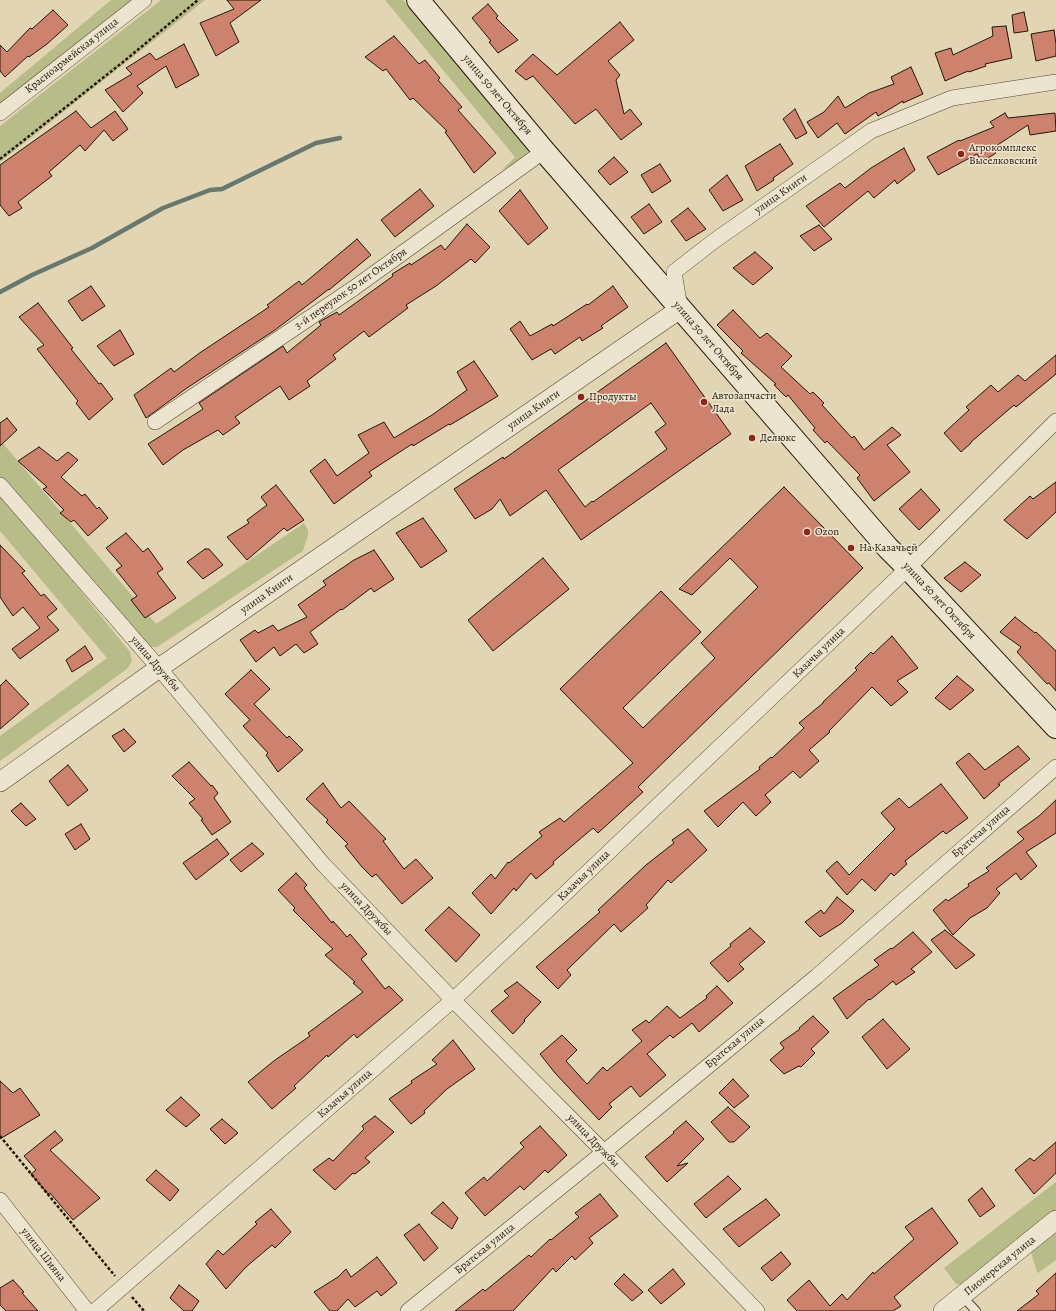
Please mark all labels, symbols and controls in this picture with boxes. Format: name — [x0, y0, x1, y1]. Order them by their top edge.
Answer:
street label: Красноармейская улица — [23, 15, 121, 97]
street label: улица 50 лет Октября — [460, 52, 534, 138]
place label: Агрокомплекс Выселковский — [969, 141, 1038, 167]
marker: Агрокомплекс Выселковский — [956, 149, 966, 159]
street label: улица Книги — [752, 171, 810, 217]
street label: 3-й переулок 50 лет Октября — [292, 245, 410, 333]
street label: улица 50 лет Октября — [670, 299, 746, 383]
street label: улица Книги — [505, 387, 563, 433]
place label: Автозапчасти Лада — [712, 389, 776, 415]
place label: Продукты — [589, 390, 636, 404]
marker: Продукты — [576, 392, 586, 402]
marker: Автозапчасти Лада — [699, 397, 709, 407]
place label: Делюкс — [760, 431, 796, 445]
marker: Делюкс — [747, 433, 757, 443]
place label: Ozon — [815, 525, 839, 539]
marker: Ozon — [802, 527, 812, 537]
place label: На Казачьей — [859, 541, 918, 555]
marker: На Казачьей — [846, 543, 856, 553]
street label: улица 50 лет Октября — [900, 560, 978, 642]
street label: улица Книги — [238, 571, 296, 617]
street label: Казачья улица — [790, 625, 848, 681]
street label: улица Дружбы — [127, 634, 183, 694]
street label: Братская улица — [949, 803, 1013, 861]
street label: Казачья улица — [555, 848, 613, 904]
street label: улица Дружбы — [337, 880, 395, 938]
street label: Братская улица — [703, 1014, 767, 1072]
street label: Казачья улица — [315, 1067, 375, 1121]
street label: улица Дружбы — [564, 1112, 622, 1170]
street label: Братская улица — [452, 1221, 518, 1277]
street label: улица Шияна — [18, 1225, 68, 1285]
street label: Пионерская улица — [962, 1233, 1038, 1299]

